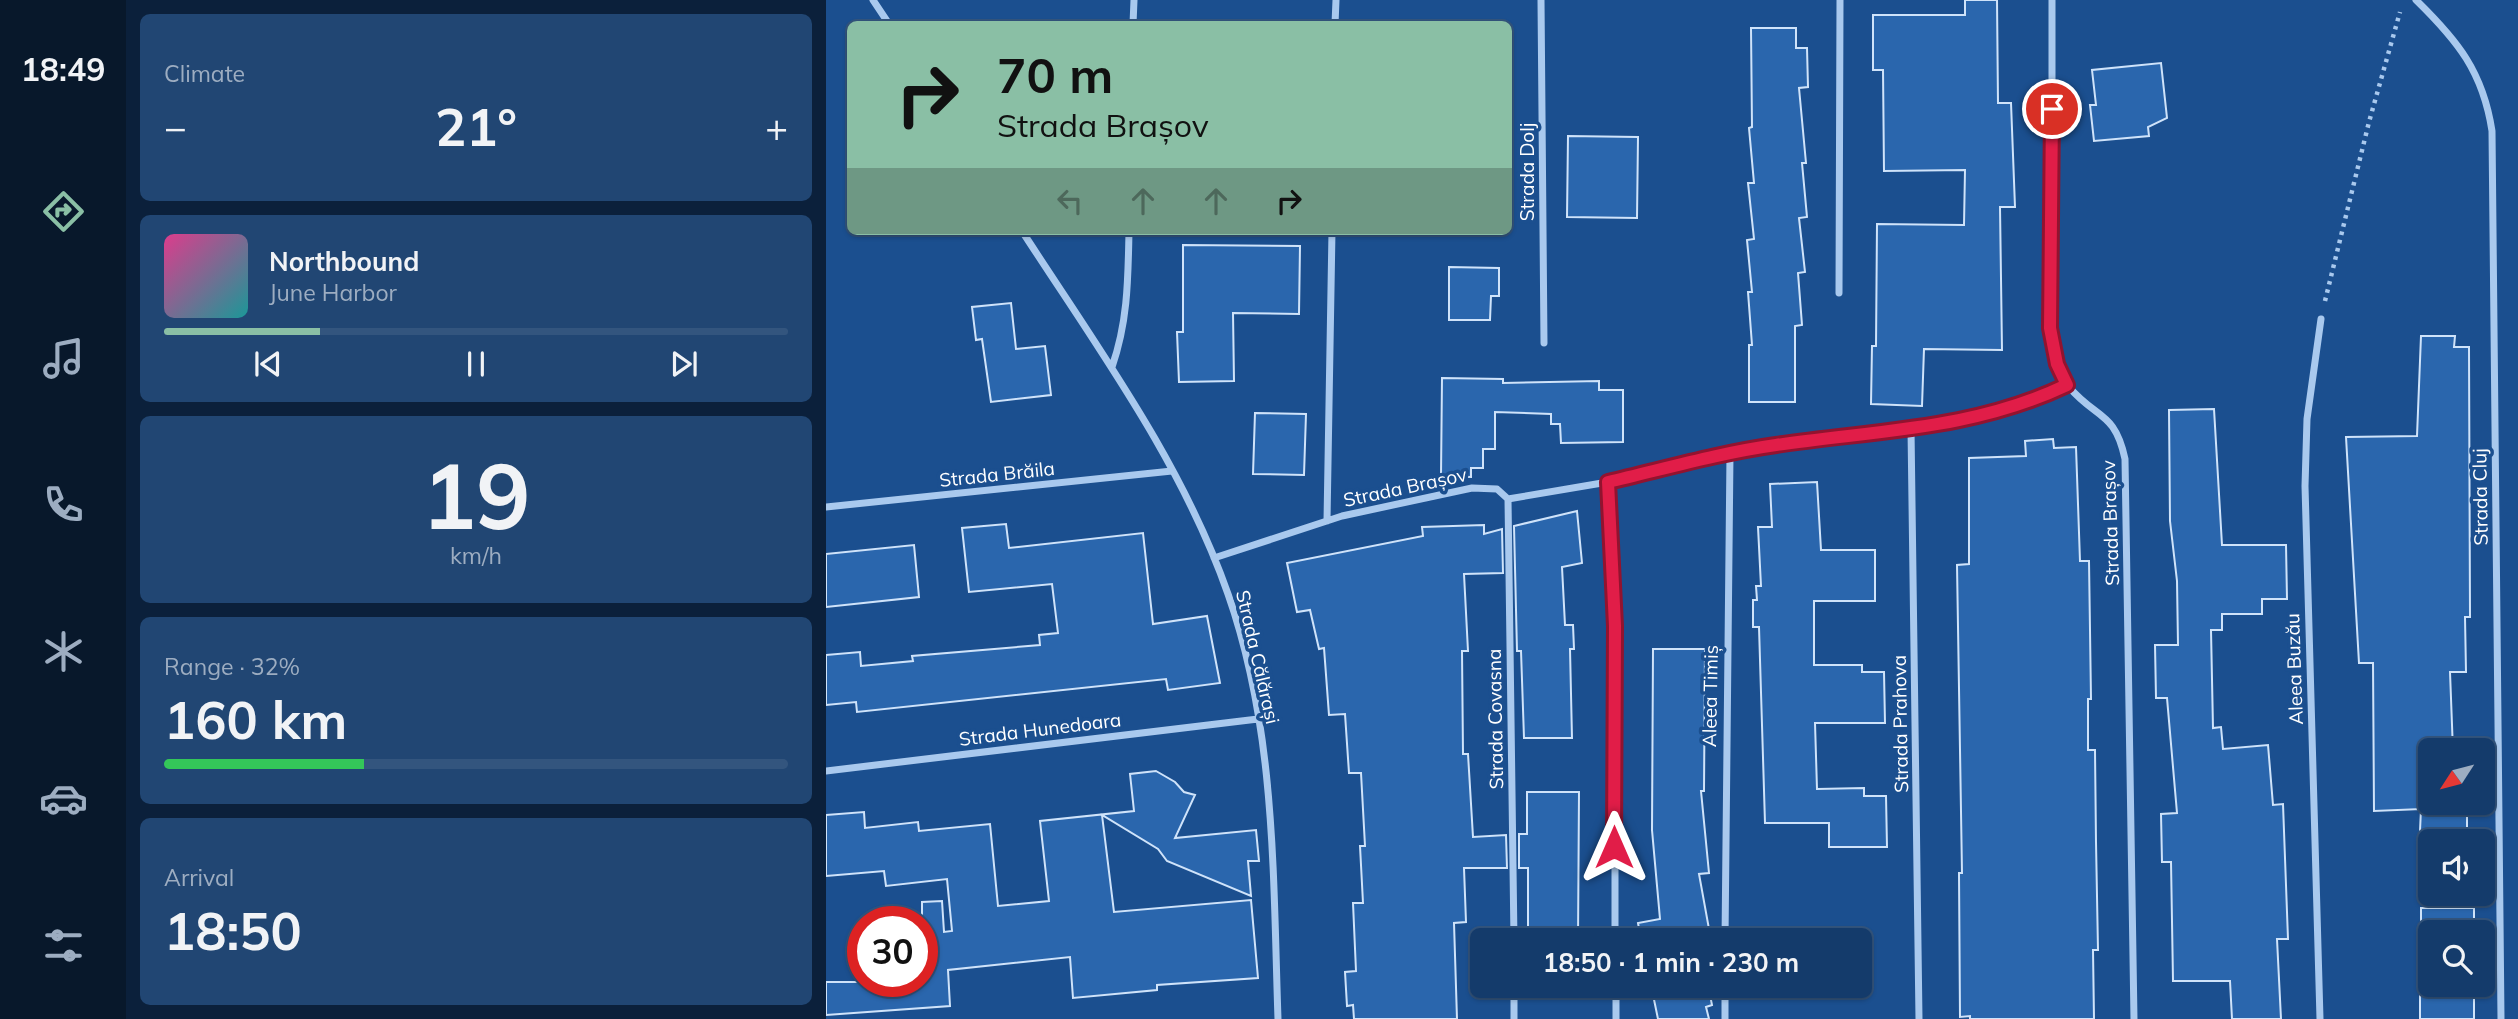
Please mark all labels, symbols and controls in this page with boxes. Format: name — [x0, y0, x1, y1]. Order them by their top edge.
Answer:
text: 70 m — [997, 44, 1113, 105]
text: 18:49 — [21, 49, 105, 89]
icon: right — [882, 49, 973, 140]
text: Climate — [164, 59, 245, 88]
pin — [2022, 79, 2082, 139]
icon: arrive — [2033, 90, 2071, 128]
text: 21° — [435, 94, 517, 159]
text: − — [164, 103, 187, 151]
text: + — [765, 103, 788, 151]
text: Strada Brașov — [997, 105, 1209, 145]
street label: Strada Dolj — [1515, 123, 1539, 221]
icon: left — [1051, 182, 1089, 220]
icon: ahead — [1124, 182, 1162, 220]
icon: ahead — [1197, 182, 1235, 220]
icon: right — [1270, 182, 1308, 220]
icon: directions — [39, 187, 88, 236]
text: Northbound — [269, 245, 419, 278]
text: June Harbor — [269, 278, 397, 307]
icon: music — [39, 334, 88, 383]
icon: previous — [249, 345, 287, 383]
icon: pause — [457, 345, 495, 383]
icon: next — [665, 345, 703, 383]
text: 19 — [421, 438, 531, 552]
street label: Strada Cluj — [2467, 448, 2493, 546]
street label: Strada Brăila — [938, 456, 1056, 492]
street label: Strada Brașov — [2096, 460, 2125, 586]
street label: Strada Brașov — [1341, 462, 1469, 513]
icon: phone — [39, 480, 88, 529]
text: km/h — [450, 541, 502, 570]
street label: Strada Călărași — [1230, 588, 1285, 727]
street label: Aleea Buzău — [2280, 613, 2308, 725]
icon: climate — [39, 627, 88, 676]
street label: Aleea Timiș — [1697, 645, 1724, 747]
street label: Strada Covasna — [1482, 648, 1508, 790]
text: Range · 32% — [164, 652, 300, 681]
street label: Strada Prahova — [1887, 655, 1913, 793]
text: 160 km — [164, 687, 347, 752]
street label: Strada Hunedoara — [958, 707, 1122, 751]
north arrow — [2418, 738, 2496, 816]
map controls — [2418, 738, 2495, 997]
icon: car — [39, 774, 88, 823]
position arrow — [1577, 810, 1651, 884]
button: sound — [2418, 829, 2495, 906]
text: Arrival — [164, 863, 234, 892]
text: 18:50 — [164, 898, 302, 963]
speed limit sign: 30 — [847, 906, 938, 997]
button: search — [2418, 920, 2495, 997]
icon: filters — [39, 921, 88, 970]
text: 18:50 · 1 min · 230 m — [1543, 946, 1799, 979]

